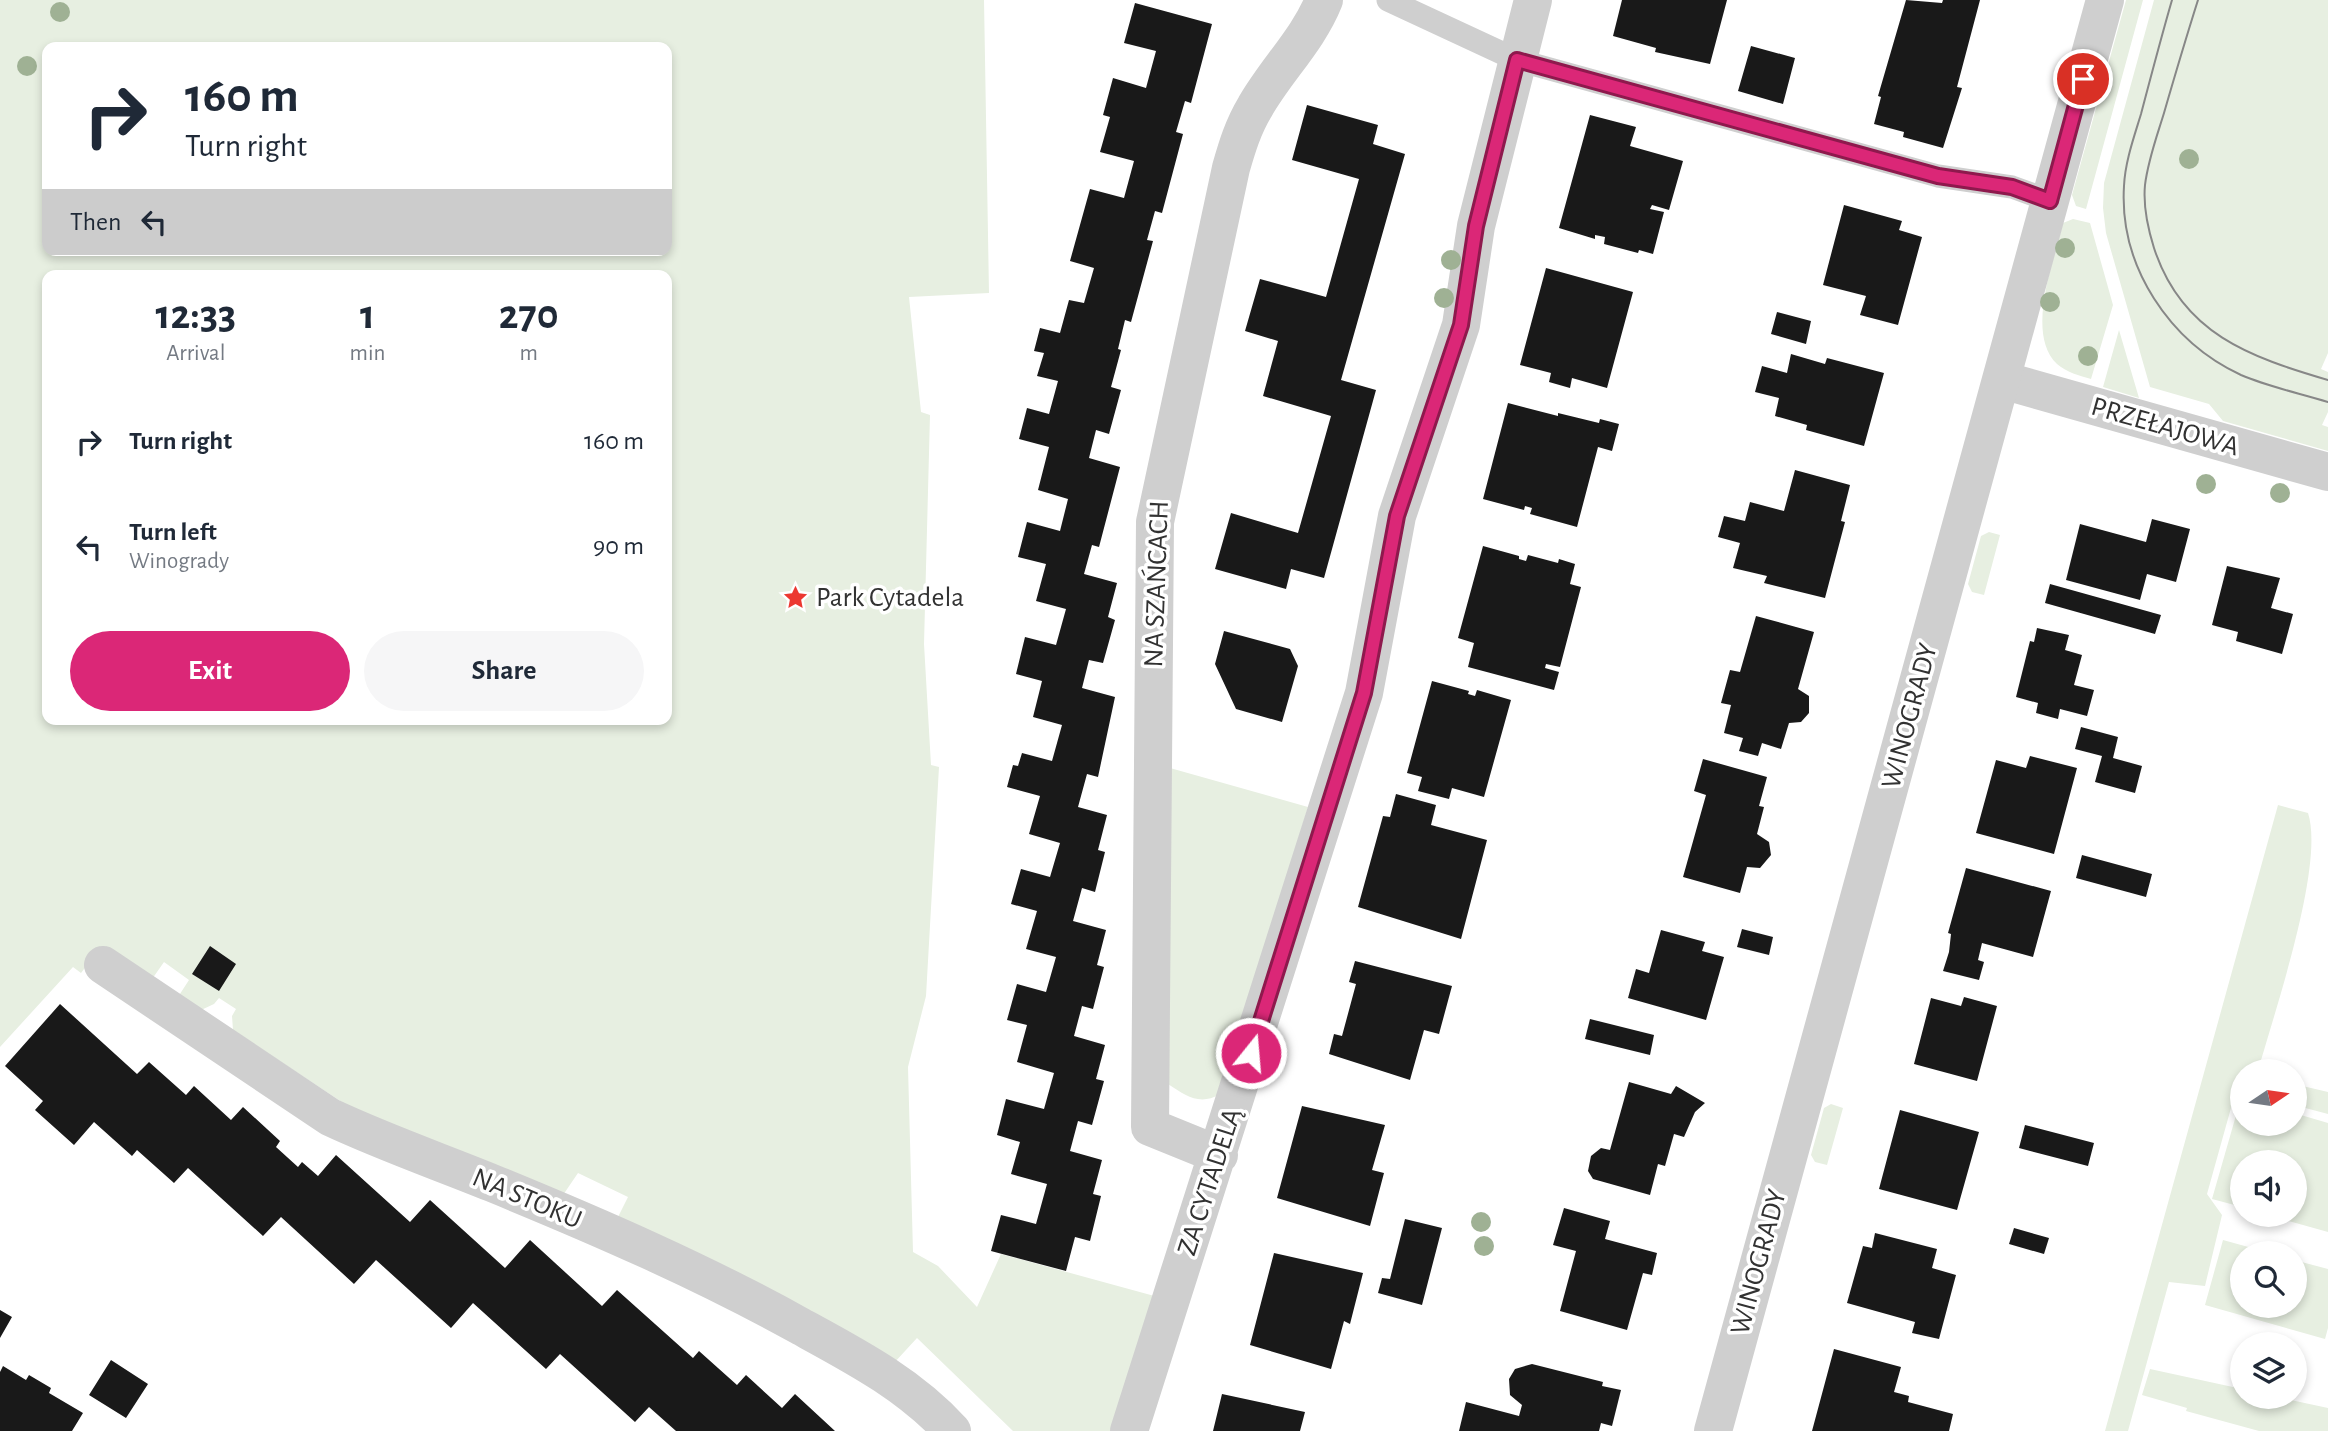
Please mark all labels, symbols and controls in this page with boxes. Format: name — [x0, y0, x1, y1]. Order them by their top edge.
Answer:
pin — [2053, 49, 2113, 109]
icon: arrive — [2064, 60, 2102, 98]
icon: right — [70, 70, 161, 161]
text: 160 m — [185, 72, 299, 121]
text: Turn right — [185, 130, 307, 162]
icon: left — [135, 203, 173, 241]
text: Then — [70, 209, 121, 235]
text: 12:33 — [155, 294, 236, 336]
text: 1 — [360, 294, 375, 336]
text: 270 — [499, 294, 559, 336]
text: Arrival — [166, 342, 225, 365]
text: min — [350, 342, 385, 365]
text: m — [519, 342, 538, 365]
street label: PRZEŁAJOWA — [2088, 392, 2242, 462]
icon: right — [70, 423, 108, 461]
text: Turn right — [129, 428, 232, 454]
text: 160 m — [584, 428, 644, 454]
street label: NA SZAŃCACH — [1137, 500, 1174, 668]
text: Turn left — [129, 519, 217, 545]
icon: left — [70, 528, 108, 566]
text: 90 m — [593, 533, 644, 559]
text: Winogrady — [129, 550, 229, 573]
place icon: Park Cytadela — [782, 584, 810, 612]
place label: Park Cytadela — [816, 584, 964, 612]
button: Exit — [70, 631, 350, 711]
button: Share — [364, 631, 644, 711]
street label: WINOGRADY — [1877, 640, 1943, 792]
position arrow — [1214, 1016, 1288, 1090]
north arrow — [2230, 1059, 2306, 1136]
map controls — [2230, 1059, 2307, 1409]
street label: ZA CYTADELĄ — [1173, 1105, 1247, 1259]
button: sound — [2230, 1150, 2307, 1227]
street label: NA STOKU — [468, 1163, 586, 1235]
street label: WINOGRADY — [1726, 1186, 1792, 1338]
button: search — [2230, 1241, 2307, 1318]
button: layers — [2230, 1332, 2307, 1409]

